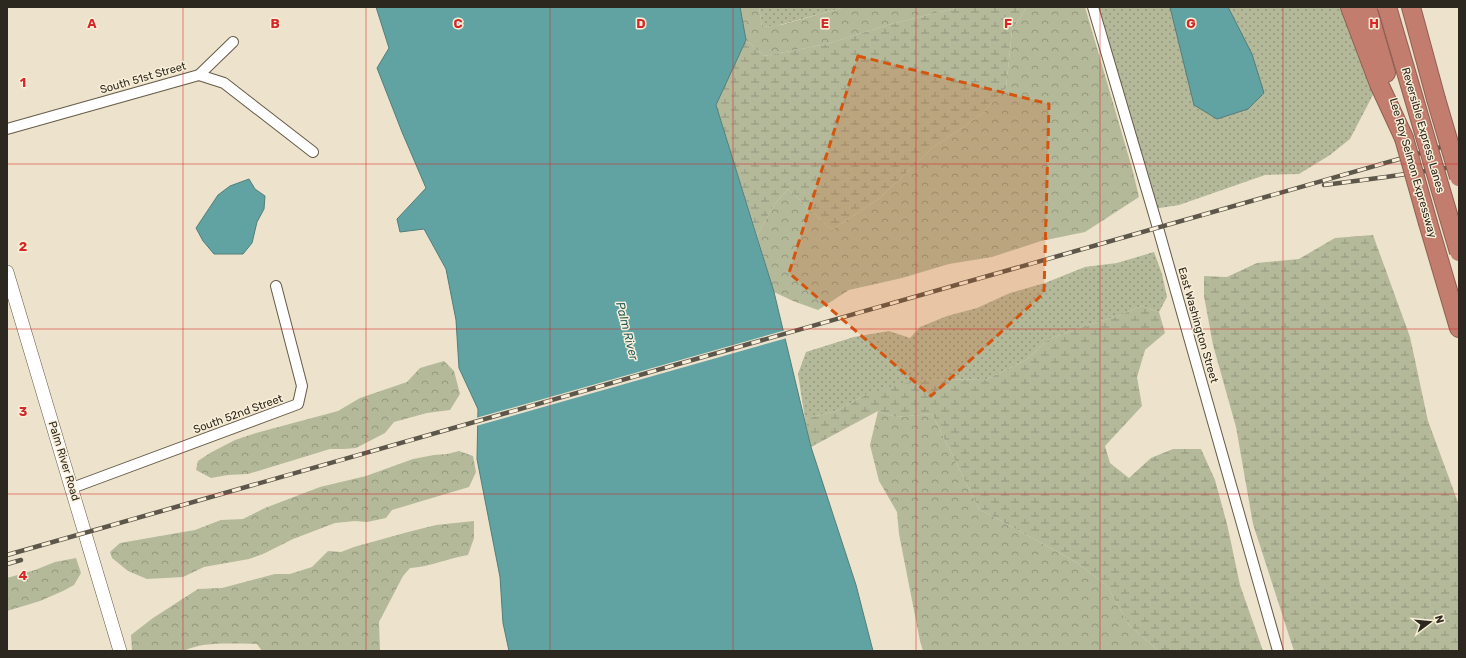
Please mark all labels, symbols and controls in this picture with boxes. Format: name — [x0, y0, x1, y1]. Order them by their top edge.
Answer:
text: A — [87, 16, 97, 31]
text: B — [270, 16, 280, 31]
text: C — [453, 16, 463, 31]
text: D — [636, 16, 646, 31]
text: E — [821, 16, 829, 31]
text: F — [1004, 16, 1012, 31]
text: G — [1186, 16, 1196, 31]
text: H — [1369, 16, 1379, 31]
street label: South 51st Street — [98, 59, 188, 97]
street label: Reversible Express Lanes — [1399, 66, 1447, 194]
text: 1 — [20, 75, 26, 90]
street label: Lee Roy Selmon Expressway — [1387, 96, 1439, 240]
text: 2 — [19, 239, 27, 254]
street label: East Washington Street — [1175, 266, 1221, 385]
water label: Palm River — [613, 300, 641, 362]
street label: South 52nd Street — [192, 392, 285, 436]
text: 3 — [19, 404, 28, 419]
street label: Palm River Road — [46, 420, 82, 502]
text: 4 — [19, 568, 28, 583]
north arrow — [1410, 602, 1450, 642]
text: N — [1432, 614, 1446, 625]

